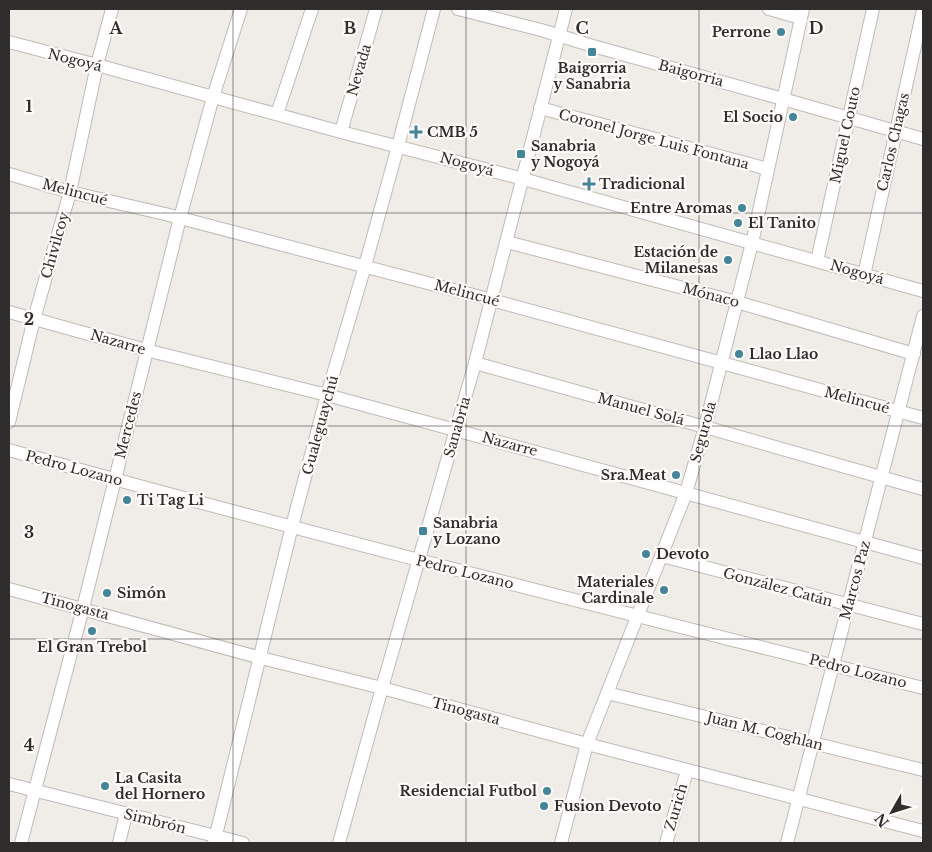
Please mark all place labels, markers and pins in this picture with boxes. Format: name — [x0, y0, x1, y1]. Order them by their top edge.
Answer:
place label: Perrone — [712, 23, 771, 41]
marker: Perrone — [775, 26, 787, 38]
marker: Baigorria y Sanabria — [586, 46, 598, 58]
place label: Baigorria y Sanabria — [553, 59, 631, 93]
place label: El Socio — [723, 108, 783, 126]
marker: El Socio — [787, 111, 799, 123]
place label: CMB 5 — [427, 123, 478, 141]
marker: CMB 5 — [409, 125, 423, 139]
place label: Sanabria y Nogoyá — [531, 137, 600, 171]
marker: Sanabria y Nogoyá — [515, 148, 527, 160]
place label: Tradicional — [599, 175, 685, 193]
marker: Tradicional — [583, 178, 595, 190]
place label: Entre Aromas — [630, 199, 732, 217]
marker: Entre Aromas — [736, 202, 748, 214]
place label: El Tanito — [748, 214, 816, 232]
marker: El Tanito — [732, 217, 744, 229]
place label: Estación de Milanesas — [633, 243, 718, 277]
marker: Estación de Milanesas — [722, 254, 734, 266]
place label: Llao Llao — [749, 345, 818, 363]
marker: Llao Llao — [733, 348, 745, 360]
place label: Sra.Meat — [601, 466, 667, 484]
marker: Sra.Meat — [670, 469, 682, 481]
place label: Ti Tag Li — [137, 491, 204, 509]
marker: Ti Tag Li — [121, 494, 133, 506]
place label: Sanabria y Lozano — [433, 514, 501, 548]
marker: Sanabria y Lozano — [417, 525, 429, 537]
place label: Devoto — [656, 545, 709, 563]
marker: Devoto — [640, 548, 652, 560]
place label: Materiales Cardinale — [577, 573, 654, 607]
place label: Simón — [117, 584, 166, 602]
marker: Materiales Cardinale — [658, 584, 670, 596]
marker: Simón — [101, 587, 113, 599]
marker: El Gran Trebol — [86, 625, 98, 637]
place label: El Gran Trebol — [37, 638, 147, 656]
place label: La Casita del Hornero — [115, 769, 205, 803]
marker: La Casita del Hornero — [99, 780, 111, 792]
place label: Residencial Futbol — [400, 782, 537, 800]
marker: Residencial Futbol — [541, 785, 553, 797]
place label: Fusion Devoto — [554, 797, 661, 815]
marker: Fusion Devoto — [538, 800, 550, 812]

